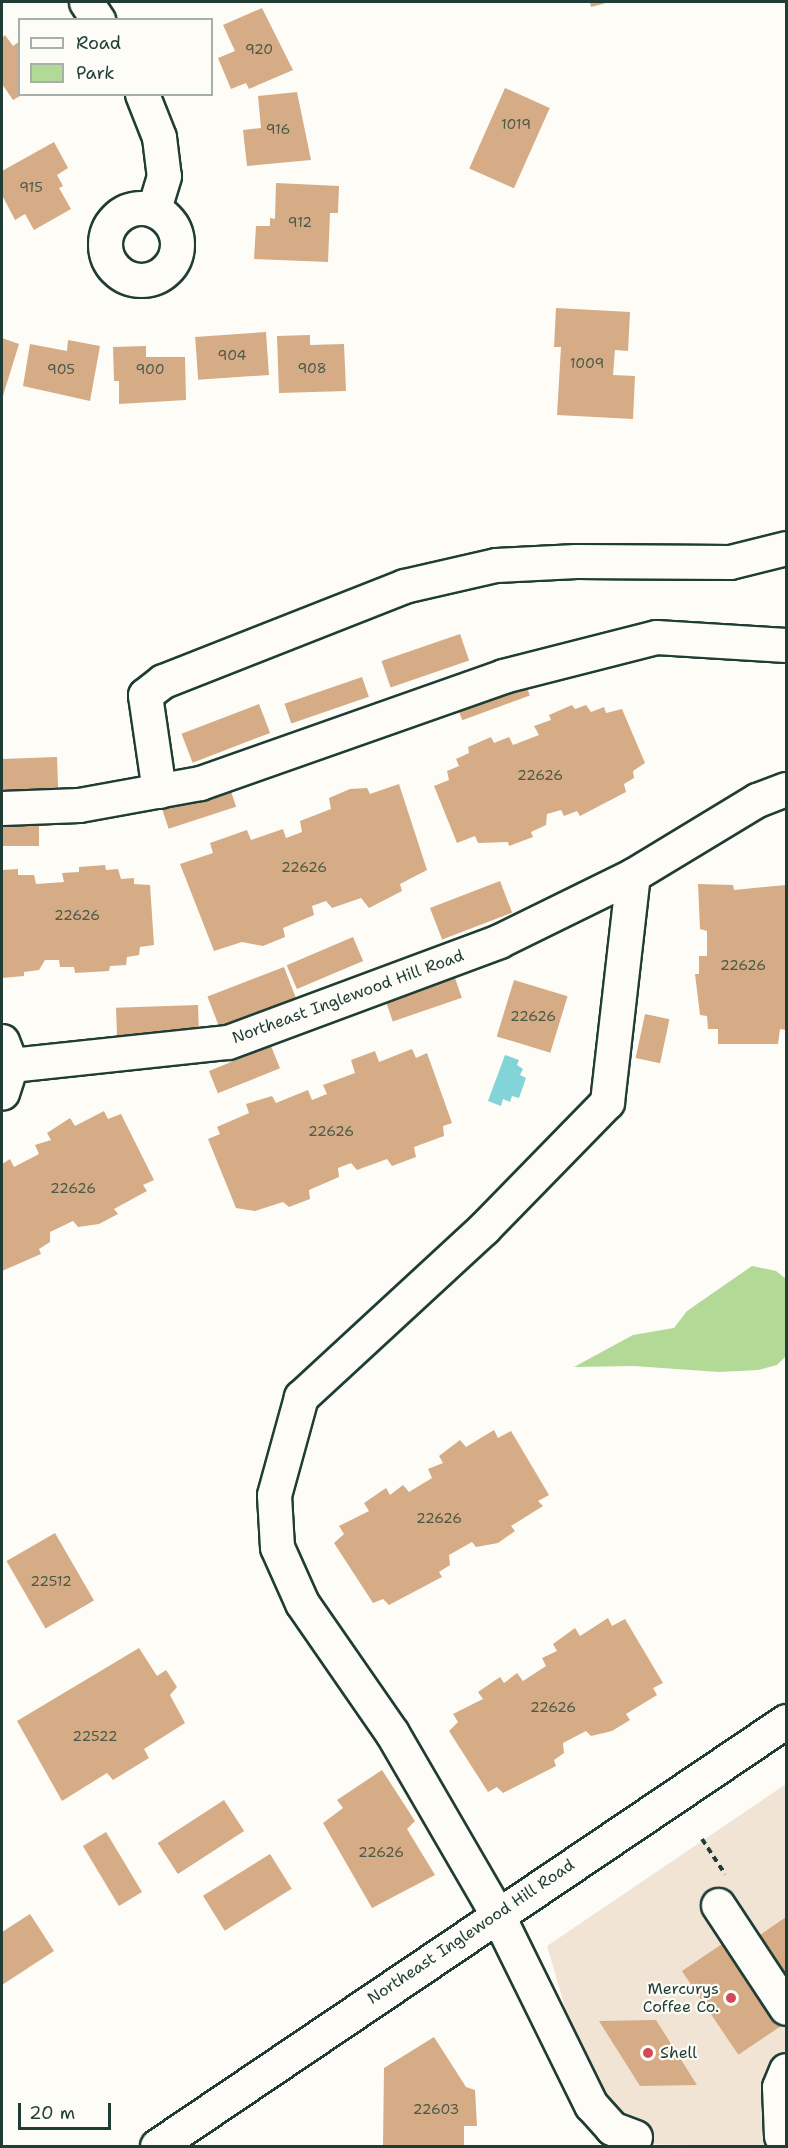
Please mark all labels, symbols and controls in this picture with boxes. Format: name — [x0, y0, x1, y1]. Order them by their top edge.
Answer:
legend — [18, 18, 213, 96]
text: Road — [76, 31, 121, 55]
house number: 920 — [245, 41, 273, 57]
text: Park — [76, 61, 115, 85]
house number: 1019 — [501, 116, 531, 132]
house number: 916 — [266, 121, 290, 137]
house number: 915 — [19, 179, 43, 195]
house number: 912 — [288, 214, 312, 230]
house number: 904 — [218, 347, 246, 363]
house number: 1009 — [570, 355, 604, 371]
house number: 908 — [298, 360, 326, 376]
house number: 905 — [47, 361, 75, 377]
house number: 900 — [135, 361, 165, 377]
house number: 22626 — [517, 767, 563, 783]
house number: 22626 — [281, 859, 327, 875]
house number: 22626 — [54, 907, 100, 923]
street label: Northeast Inglewood Hill Road — [229, 946, 467, 1048]
house number: 22626 — [720, 957, 766, 973]
house number: 22626 — [510, 1008, 556, 1024]
house number: 22626 — [308, 1123, 354, 1139]
house number: 22626 — [50, 1180, 96, 1196]
house number: 22626 — [416, 1510, 462, 1526]
house number: 22512 — [30, 1573, 72, 1589]
house number: 22626 — [530, 1699, 576, 1715]
house number: 22522 — [72, 1728, 118, 1744]
house number: 22626 — [358, 1844, 404, 1860]
street label: Northeast Inglewood Hill Road — [364, 1855, 578, 2009]
place label: Mercurys Coffee Co. — [643, 1979, 719, 2017]
marker: Mercurys Coffee Co. — [724, 1991, 738, 2005]
place label: Shell — [660, 2043, 697, 2063]
marker: Shell — [641, 2046, 655, 2060]
scale bar — [21, 2091, 114, 2129]
text: 20 m — [29, 2101, 75, 2125]
house number: 22603 — [413, 2101, 459, 2117]

